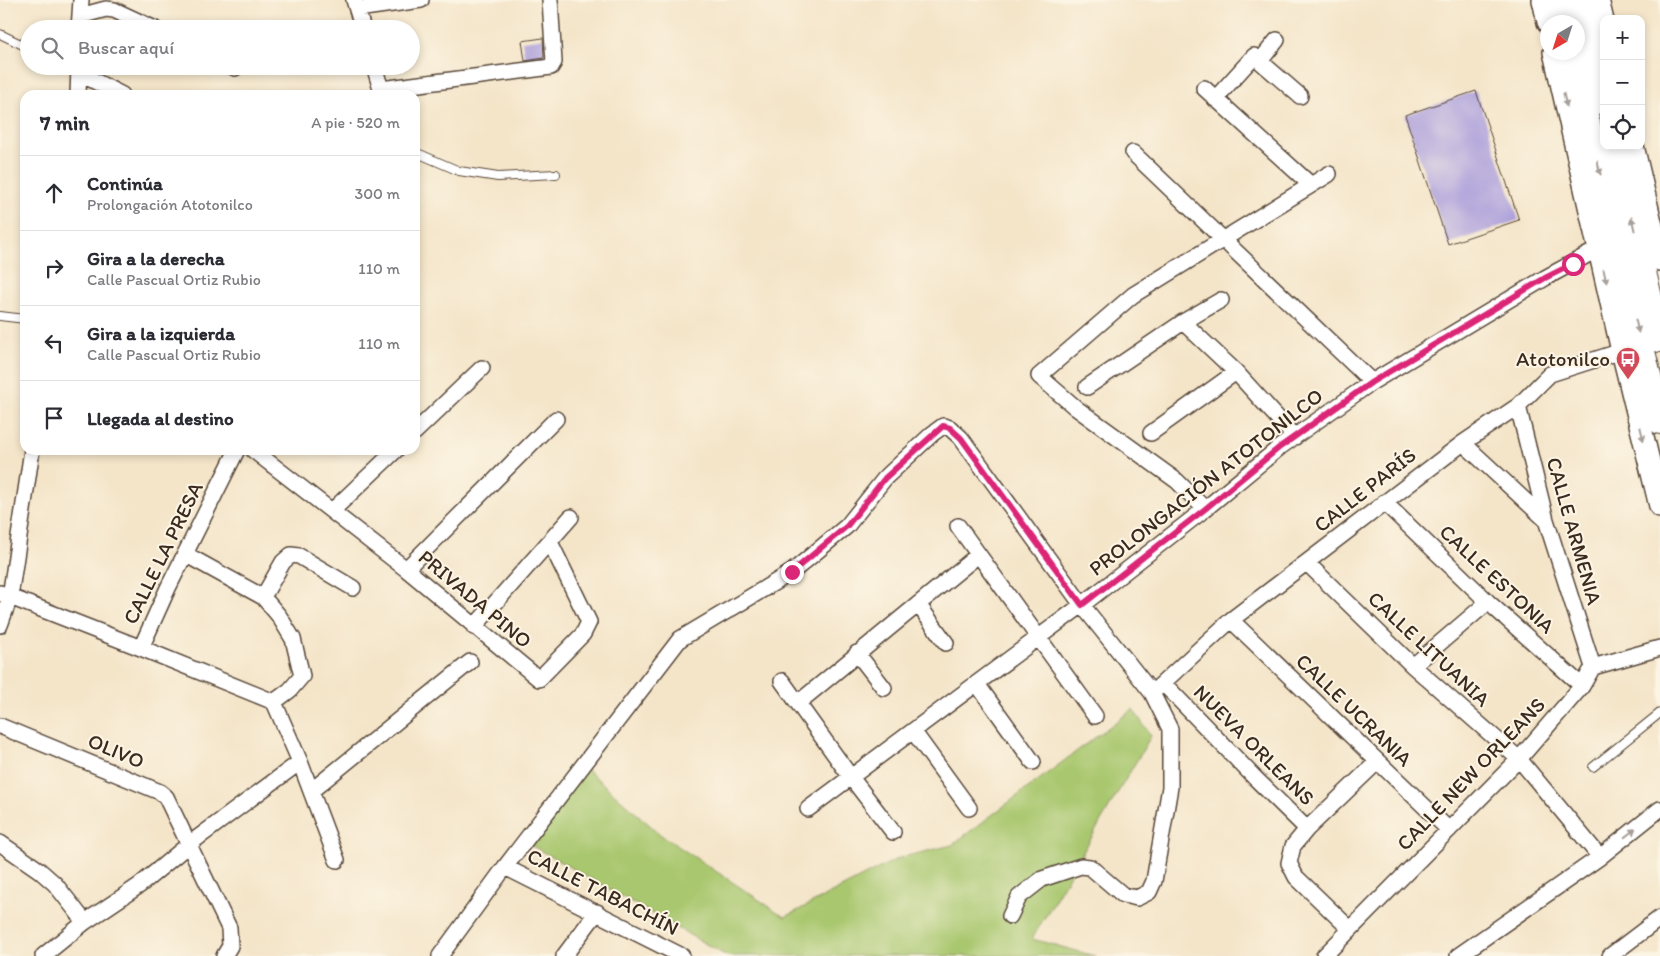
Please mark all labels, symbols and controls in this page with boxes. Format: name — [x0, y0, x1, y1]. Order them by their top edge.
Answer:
north arrow — [1540, 15, 1585, 60]
map controls — [1600, 15, 1645, 150]
button: + — [1600, 15, 1645, 60]
search box — [20, 20, 420, 75]
icon: search — [38, 34, 66, 62]
text: Buscar aquí — [78, 36, 174, 59]
button: − — [1600, 60, 1645, 105]
one-way arrow — [1561, 93, 1569, 108]
button: locate — [1600, 105, 1645, 150]
text: 7 min — [40, 110, 89, 135]
text: A pie · 520 m — [311, 113, 400, 132]
one-way arrow — [1596, 160, 1604, 175]
text: Continúa — [87, 172, 163, 195]
icon: ahead — [40, 179, 68, 207]
text: 300 m — [355, 184, 400, 203]
text: Prolongación Atotonilco — [87, 195, 253, 214]
one-way arrow — [1629, 217, 1637, 232]
text: Gira a la derecha — [87, 247, 225, 270]
route start — [1562, 253, 1585, 276]
icon: right — [40, 254, 68, 282]
text: 110 m — [358, 259, 400, 278]
one-way arrow — [1601, 268, 1609, 283]
text: Calle Pascual Ortiz Rubio — [87, 270, 261, 289]
one-way arrow — [1633, 318, 1641, 334]
text: Gira a la izquierda — [87, 322, 235, 345]
icon: left — [40, 329, 68, 357]
text: 110 m — [358, 334, 400, 353]
text: Calle Pascual Ortiz Rubio — [87, 345, 261, 364]
place label: Atotonilco — [1516, 346, 1610, 371]
bus stop icon: Atotonilco — [1615, 346, 1641, 380]
street label: PROLONGACIÓN ATOTONILCO — [1084, 383, 1328, 581]
icon: arrive — [40, 404, 68, 432]
text: Llegada al destino — [87, 407, 234, 430]
one-way arrow — [1639, 426, 1647, 441]
street label: CALLE PARÍS — [1309, 442, 1421, 537]
street label: CALLE ARMENIA — [1541, 454, 1608, 608]
street label: CALLE LA PRESA — [117, 477, 208, 628]
street label: CALLE ESTONIA — [1435, 519, 1560, 639]
street label: PRIVADA PINO — [414, 544, 537, 653]
route end — [781, 561, 804, 584]
street label: CALLE LITUANIA — [1363, 586, 1496, 712]
street label: CALLE UCRANIA — [1291, 648, 1418, 772]
street label: NUEVA ORLEANS — [1189, 679, 1320, 810]
street label: CALLE NEW ORLEANS — [1391, 692, 1550, 855]
street label: OLIVO — [84, 728, 148, 774]
one-way arrow — [1623, 827, 1636, 838]
street label: CALLE TABACHÍN — [523, 843, 683, 941]

